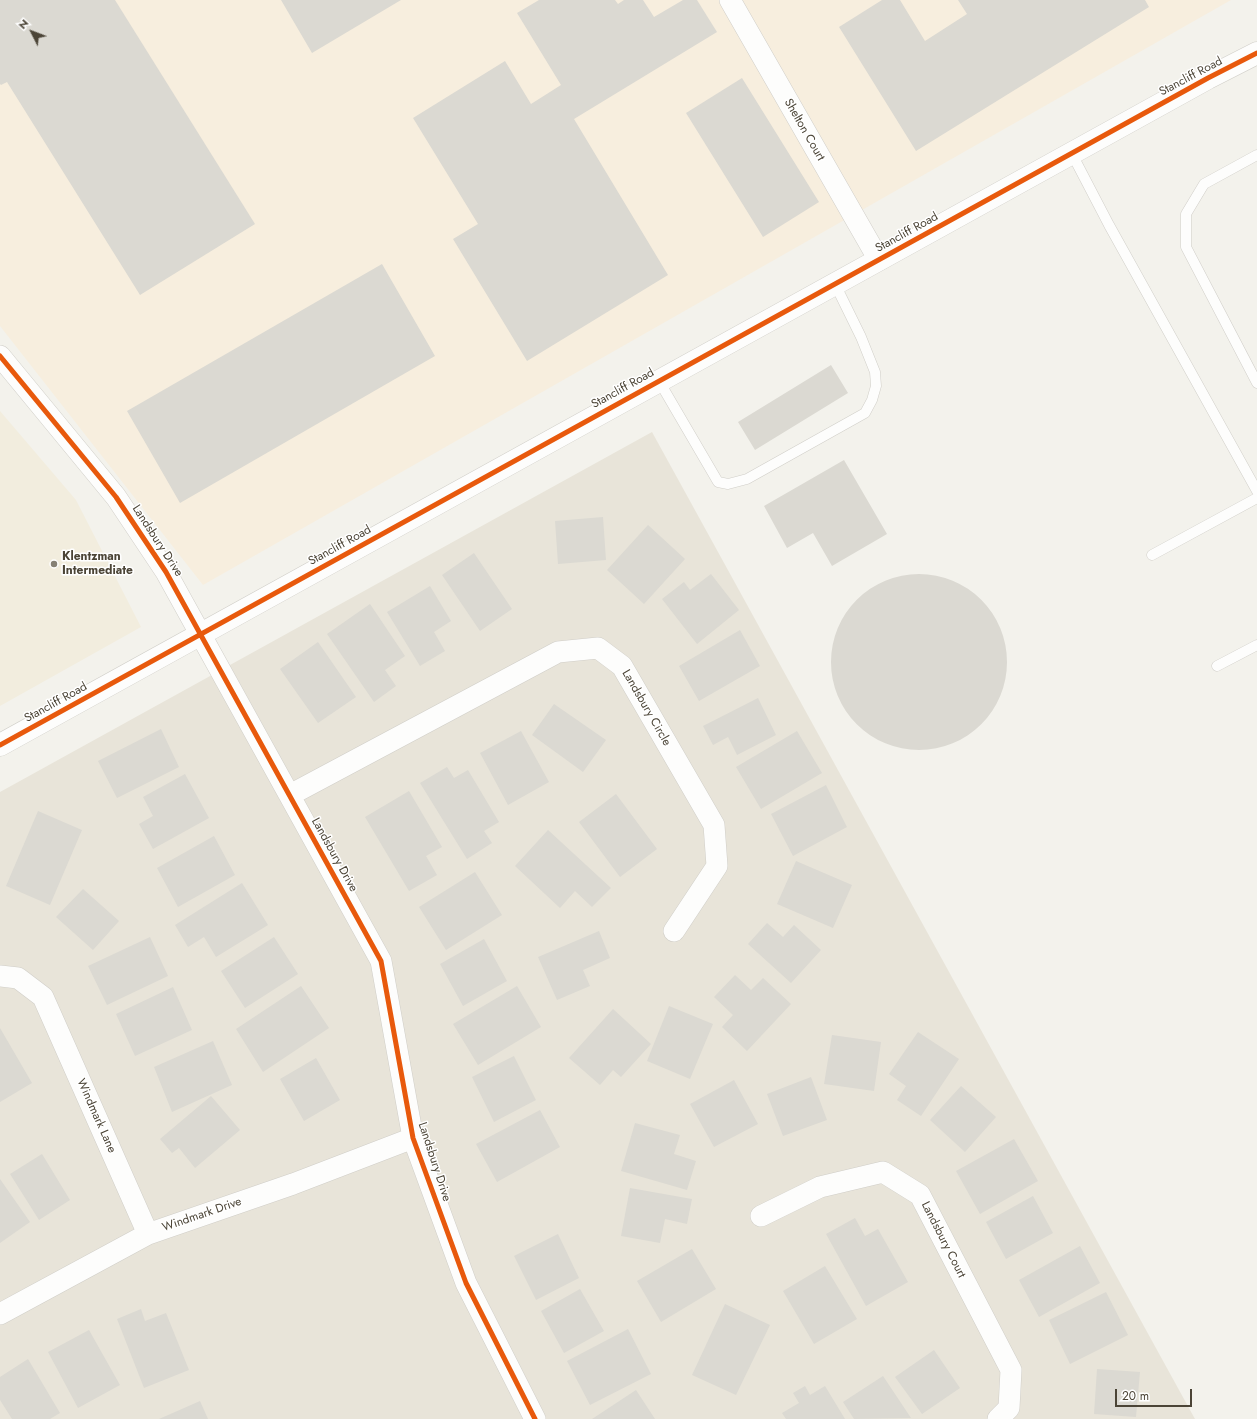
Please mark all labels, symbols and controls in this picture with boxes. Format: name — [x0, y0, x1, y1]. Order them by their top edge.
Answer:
north arrow — [12, 12, 52, 52]
text: N — [14, 15, 32, 33]
street label: Stancliff Road — [1157, 54, 1225, 100]
street label: Shelton Court — [780, 96, 828, 164]
street label: Stancliff Road — [873, 210, 941, 256]
street label: Stancliff Road — [589, 366, 657, 412]
street label: Landsbury Drive — [129, 503, 185, 579]
street label: Stancliff Road — [306, 523, 374, 569]
place label: Klentzman Intermediate — [62, 550, 133, 578]
marker: Klentzman Intermediate — [49, 559, 59, 569]
street label: Landsbury Circle — [618, 667, 674, 749]
street label: Stancliff Road — [22, 680, 90, 726]
street label: Landsbury Drive — [308, 816, 360, 894]
street label: Windmark Lane — [73, 1077, 119, 1155]
street label: Landsbury Drive — [414, 1121, 454, 1203]
street label: Windmark Drive — [160, 1195, 244, 1235]
street label: Landsbury Court — [918, 1199, 968, 1281]
scale bar — [1117, 1381, 1194, 1407]
text: 20 m — [1122, 1387, 1149, 1405]

